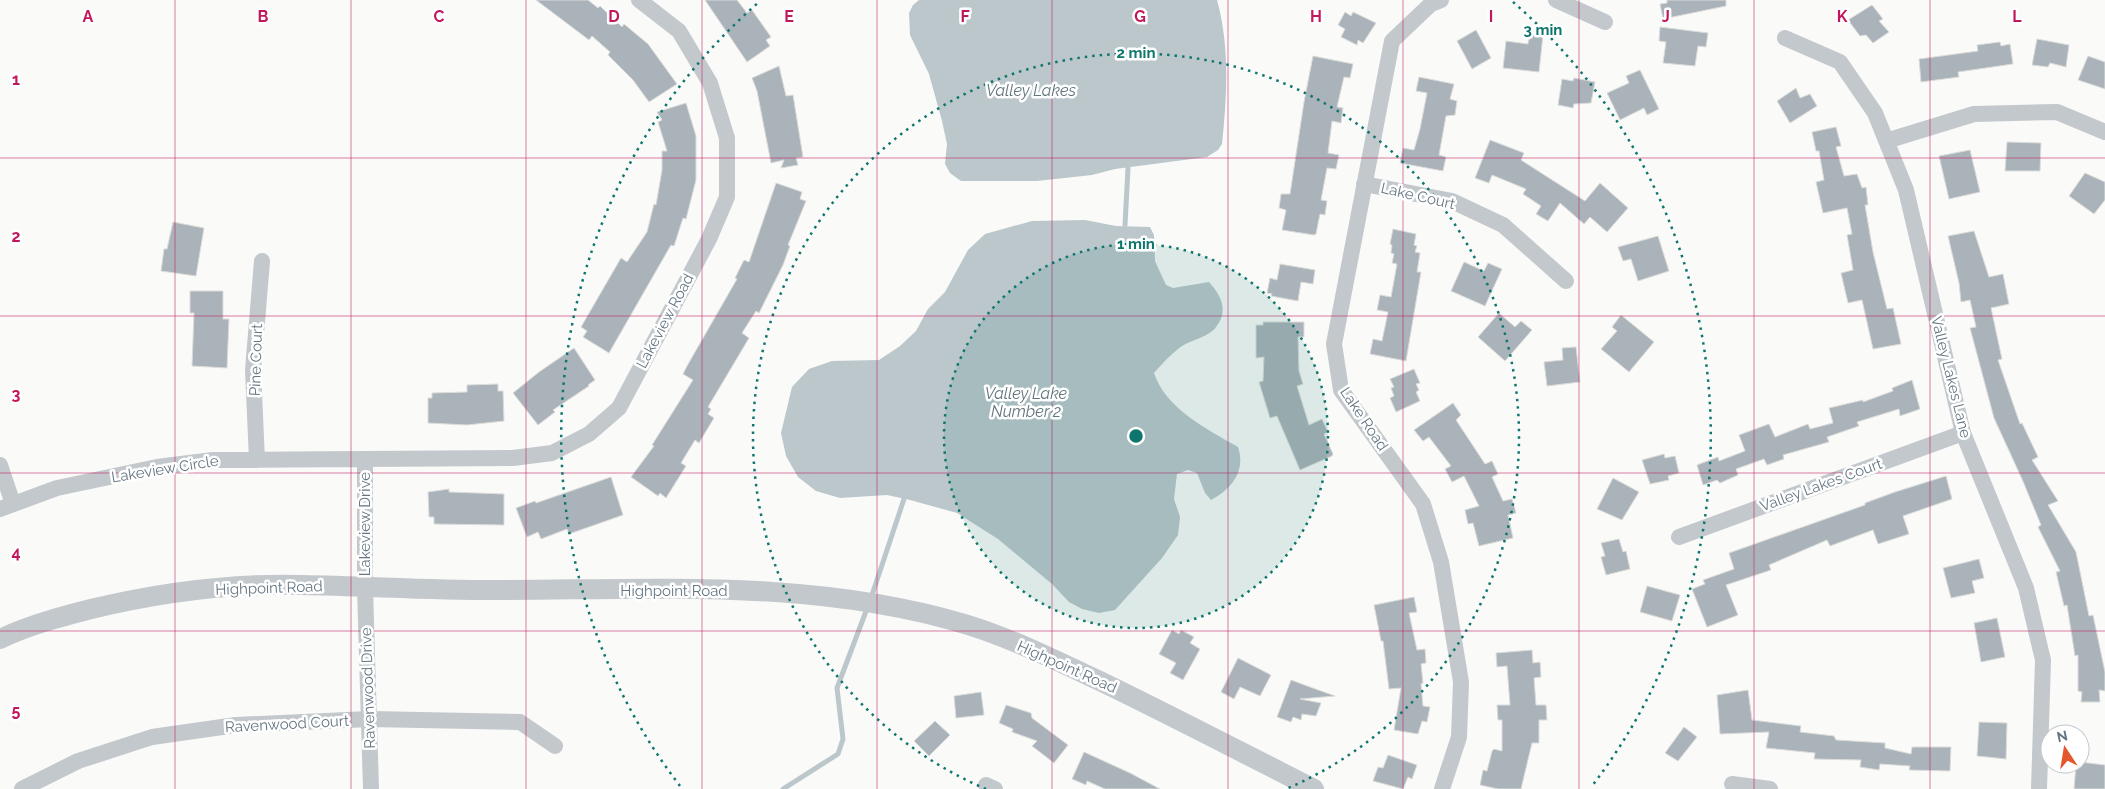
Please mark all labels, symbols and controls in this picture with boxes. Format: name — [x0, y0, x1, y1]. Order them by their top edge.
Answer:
text: A — [83, 7, 94, 26]
text: B — [258, 7, 269, 26]
text: C — [434, 7, 445, 26]
text: D — [608, 7, 620, 26]
text: E — [784, 7, 794, 26]
text: F — [960, 7, 970, 26]
text: G — [1134, 7, 1146, 26]
text: H — [1310, 7, 1322, 26]
text: I — [1489, 7, 1493, 26]
text: J — [1662, 7, 1670, 26]
text: K — [1837, 7, 1848, 26]
text: L — [2012, 7, 2022, 26]
text: 3 min — [1524, 21, 1562, 39]
text: 2 min — [1117, 44, 1155, 62]
text: 1 — [12, 70, 20, 89]
water label: Valley Lakes — [986, 81, 1076, 100]
street label: Lake Court — [1379, 179, 1457, 213]
text: 2 — [11, 227, 21, 246]
text: 1 min — [1117, 235, 1155, 253]
street label: Lakeview Road — [633, 271, 697, 371]
street label: Valley Lakes Lane — [1927, 314, 1975, 440]
street label: Pine Court — [246, 324, 266, 396]
water label: Valley Lake Number 2 — [985, 384, 1068, 421]
street label: Lake Road — [1336, 384, 1392, 454]
text: 3 — [12, 385, 21, 404]
centre of rings — [1127, 427, 1145, 445]
street label: Lakeview Circle — [110, 452, 220, 486]
street label: Valley Lakes Court — [1757, 455, 1885, 515]
street label: Lakeview Drive — [356, 472, 374, 576]
text: 4 — [11, 543, 21, 562]
street label: Highpoint Road — [215, 577, 323, 599]
street label: Highpoint Road — [620, 582, 728, 600]
street label: Ravenwood Drive — [357, 627, 379, 749]
street label: Highpoint Road — [1014, 637, 1120, 697]
text: 5 — [12, 701, 21, 720]
street label: Ravenwood Court — [225, 712, 349, 736]
north arrow — [2040, 724, 2090, 774]
text: N — [2055, 727, 2069, 745]

